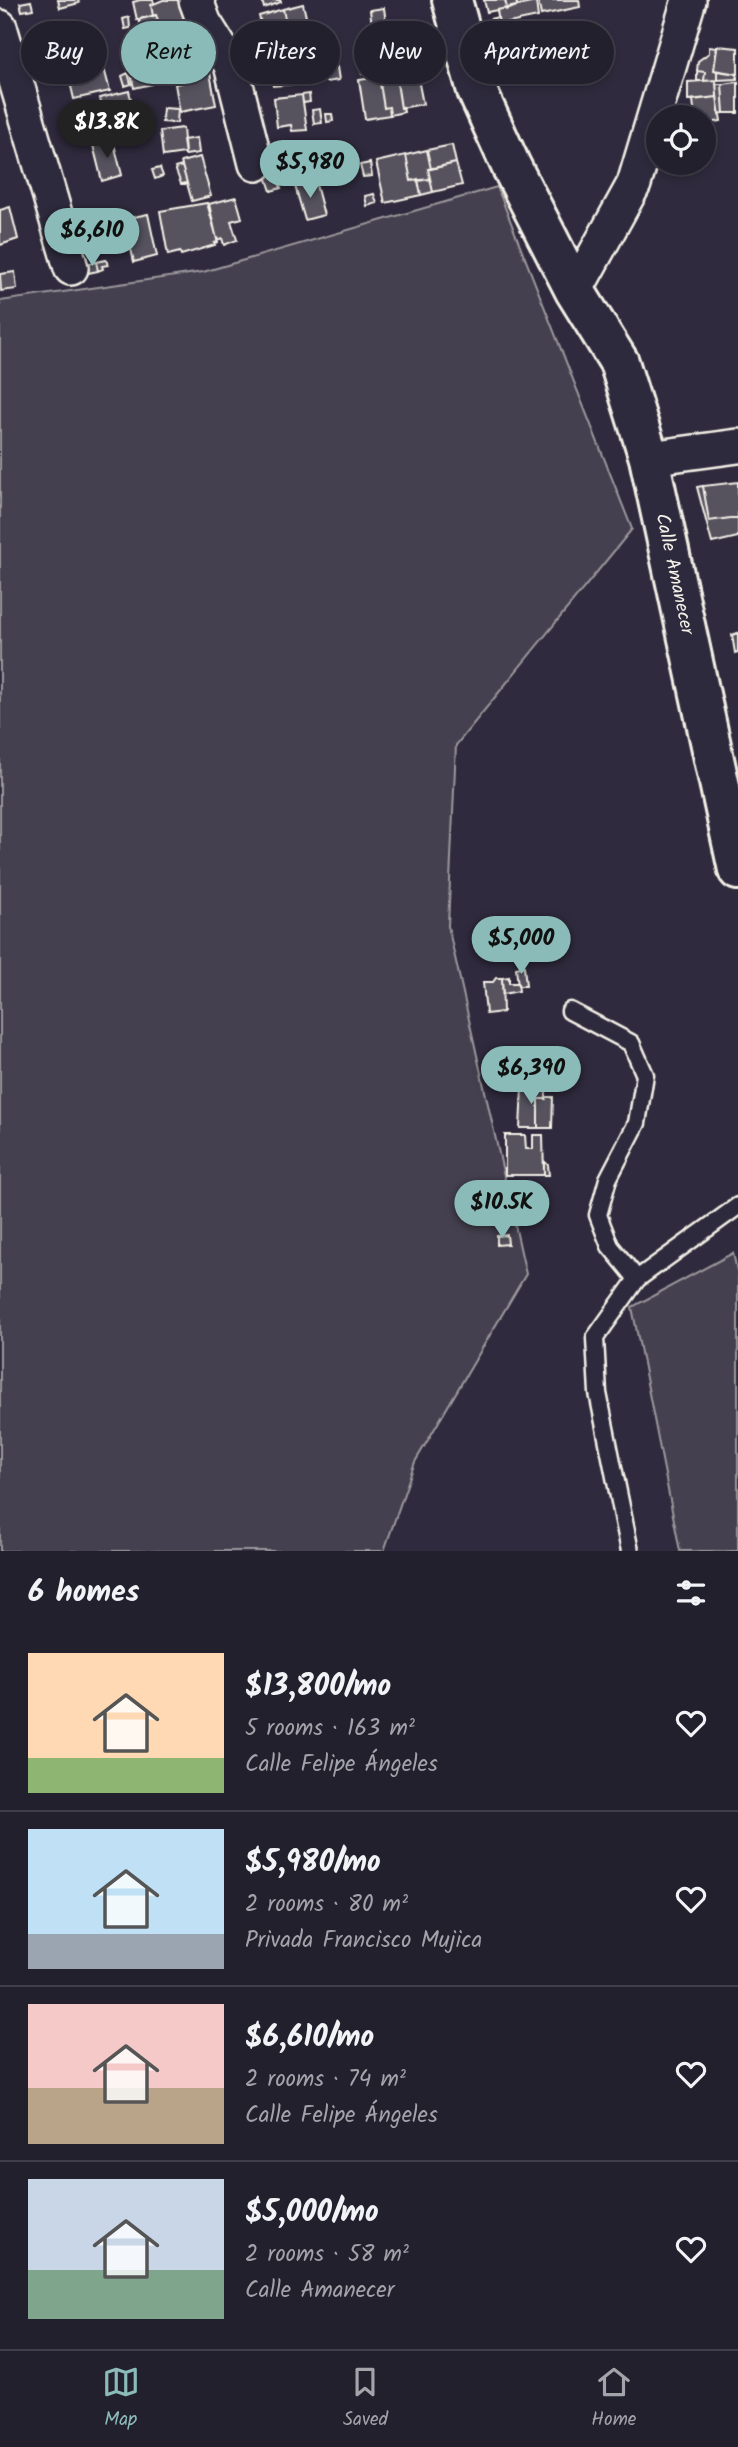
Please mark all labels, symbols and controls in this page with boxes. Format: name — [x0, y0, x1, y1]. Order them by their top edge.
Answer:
chip: Buy — [21, 21, 107, 84]
chip: Rent — [121, 21, 216, 84]
chip: Filters — [230, 21, 340, 84]
chip: New — [354, 21, 446, 84]
chip: Apartment — [460, 21, 614, 84]
pin: $13.8K — [50, 100, 164, 160]
text: $13.8K — [74, 105, 140, 141]
map controls — [646, 105, 716, 175]
button: locate — [646, 105, 716, 175]
pin: $5,980 — [253, 140, 367, 200]
text: $5,980 — [276, 145, 344, 181]
pin: $6,610 — [35, 208, 149, 268]
text: $6,610 — [60, 213, 124, 249]
street label: Calle Amanecer — [646, 511, 702, 639]
pin: $5,000 — [464, 916, 578, 976]
text: $5,000 — [488, 921, 554, 957]
pin: $6,390 — [474, 1046, 588, 1106]
text: $6,390 — [497, 1051, 565, 1087]
pin: $10.5K — [445, 1180, 559, 1240]
text: $10.5K — [470, 1185, 534, 1221]
text: 6 homes — [28, 1569, 140, 1617]
icon: filters — [672, 1574, 710, 1612]
text: $13,800/mo — [245, 1663, 391, 1711]
icon: home — [84, 1681, 168, 1765]
icon: heart — [672, 1704, 710, 1742]
text: 5 rooms · 163 m² — [245, 1711, 415, 1747]
text: Calle Felipe Ángeles — [245, 1747, 438, 1783]
text: $5,980/mo — [245, 1839, 381, 1887]
icon: home — [84, 1857, 168, 1941]
icon: heart — [672, 1880, 710, 1918]
text: 2 rooms · 80 m² — [245, 1887, 408, 1923]
text: Privada Francisco Mujica — [245, 1923, 482, 1959]
text: $6,610/mo — [245, 2014, 374, 2062]
icon: home — [84, 2032, 168, 2116]
icon: heart — [672, 2055, 710, 2093]
text: 2 rooms · 74 m² — [245, 2062, 406, 2098]
text: Calle Felipe Ángeles — [245, 2098, 438, 2134]
text: $5,000/mo — [245, 2189, 379, 2237]
icon: home — [84, 2207, 168, 2291]
icon: heart — [672, 2230, 710, 2268]
text: 2 rooms · 58 m² — [245, 2237, 409, 2273]
text: Calle Amanecer — [245, 2273, 394, 2309]
tab: Map — [102, 2363, 140, 2435]
tab: Saved — [343, 2363, 388, 2435]
tab: Home — [591, 2363, 636, 2435]

